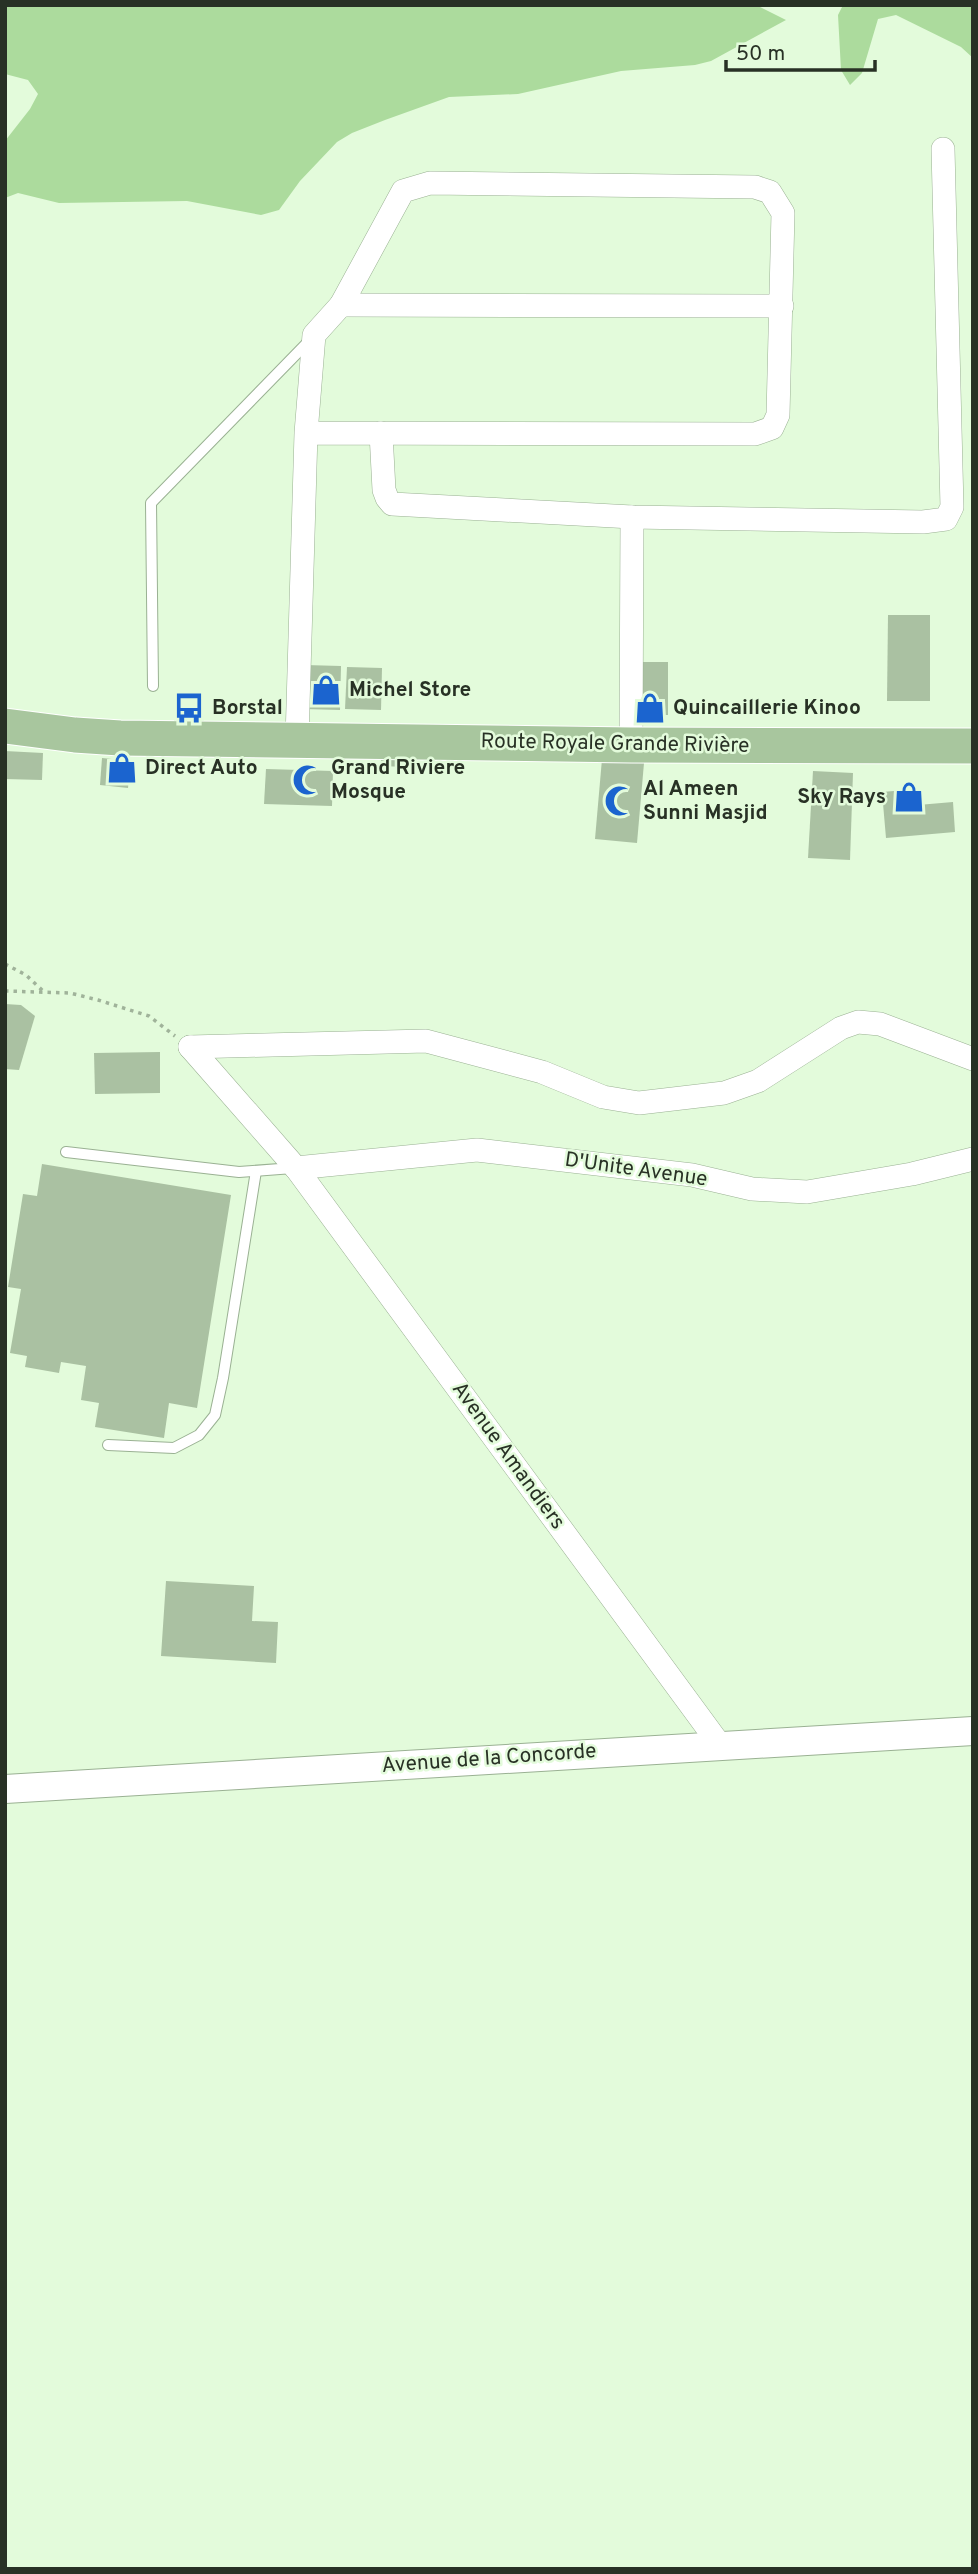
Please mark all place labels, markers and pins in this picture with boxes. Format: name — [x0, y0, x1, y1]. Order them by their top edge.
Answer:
shop icon: Michel Store — [309, 673, 343, 707]
place label: Michel Store — [349, 677, 471, 704]
bus stop icon: Borstal — [172, 691, 206, 725]
shop icon: Quincaillerie Kinoo — [633, 691, 667, 725]
place label: Borstal — [212, 695, 283, 722]
place label: Quincaillerie Kinoo — [673, 695, 861, 722]
shop icon: Direct Auto — [105, 751, 139, 785]
place label: Direct Auto — [145, 755, 258, 782]
place label: Grand Riviere Mosque — [331, 755, 465, 806]
mosque icon: Grand Riviere Mosque — [291, 763, 325, 797]
place label: Al Ameen Sunni Masjid — [643, 776, 768, 827]
shop icon: Sky Rays — [892, 780, 926, 814]
mosque icon: Al Ameen Sunni Masjid — [603, 784, 637, 818]
place label: Sky Rays — [797, 784, 886, 811]

